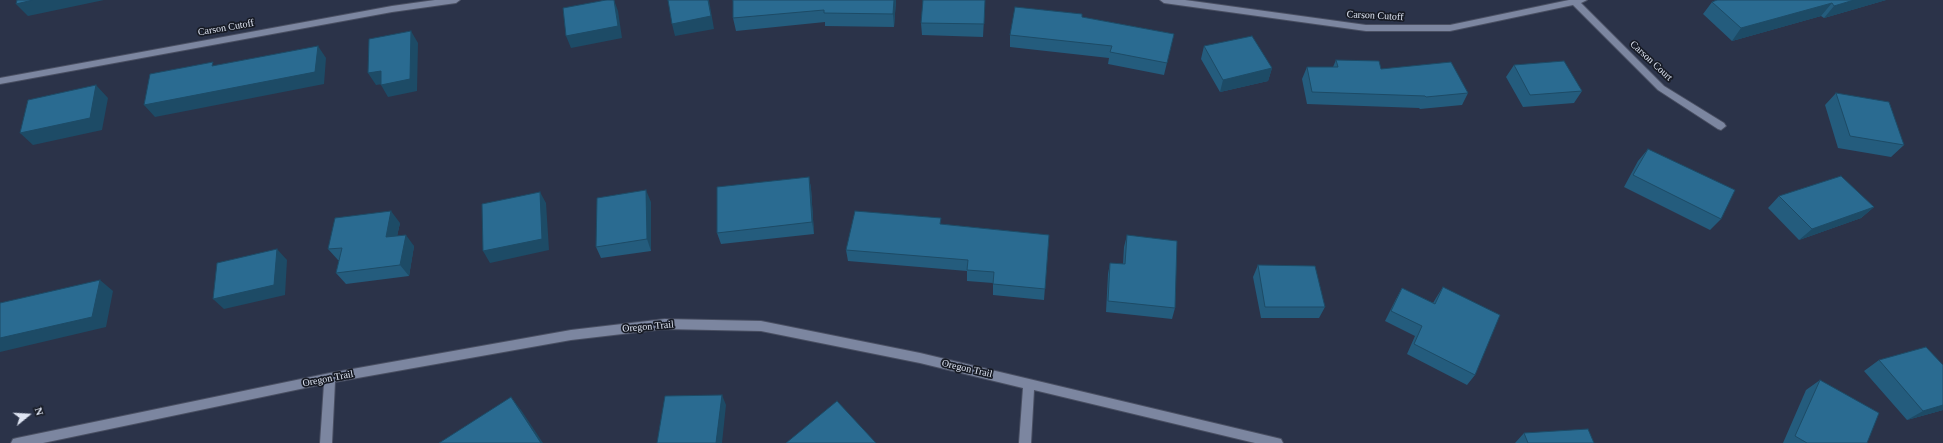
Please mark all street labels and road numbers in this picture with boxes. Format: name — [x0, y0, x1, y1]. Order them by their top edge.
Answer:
street label: Carson Cutoff — [1346, 9, 1404, 23]
street label: Carson Cutoff — [197, 17, 255, 39]
street label: Carson Court — [1627, 38, 1675, 84]
street label: Oregon Trail — [622, 319, 674, 335]
street label: Oregon Trail — [941, 357, 993, 381]
street label: Oregon Trail — [302, 368, 354, 390]

